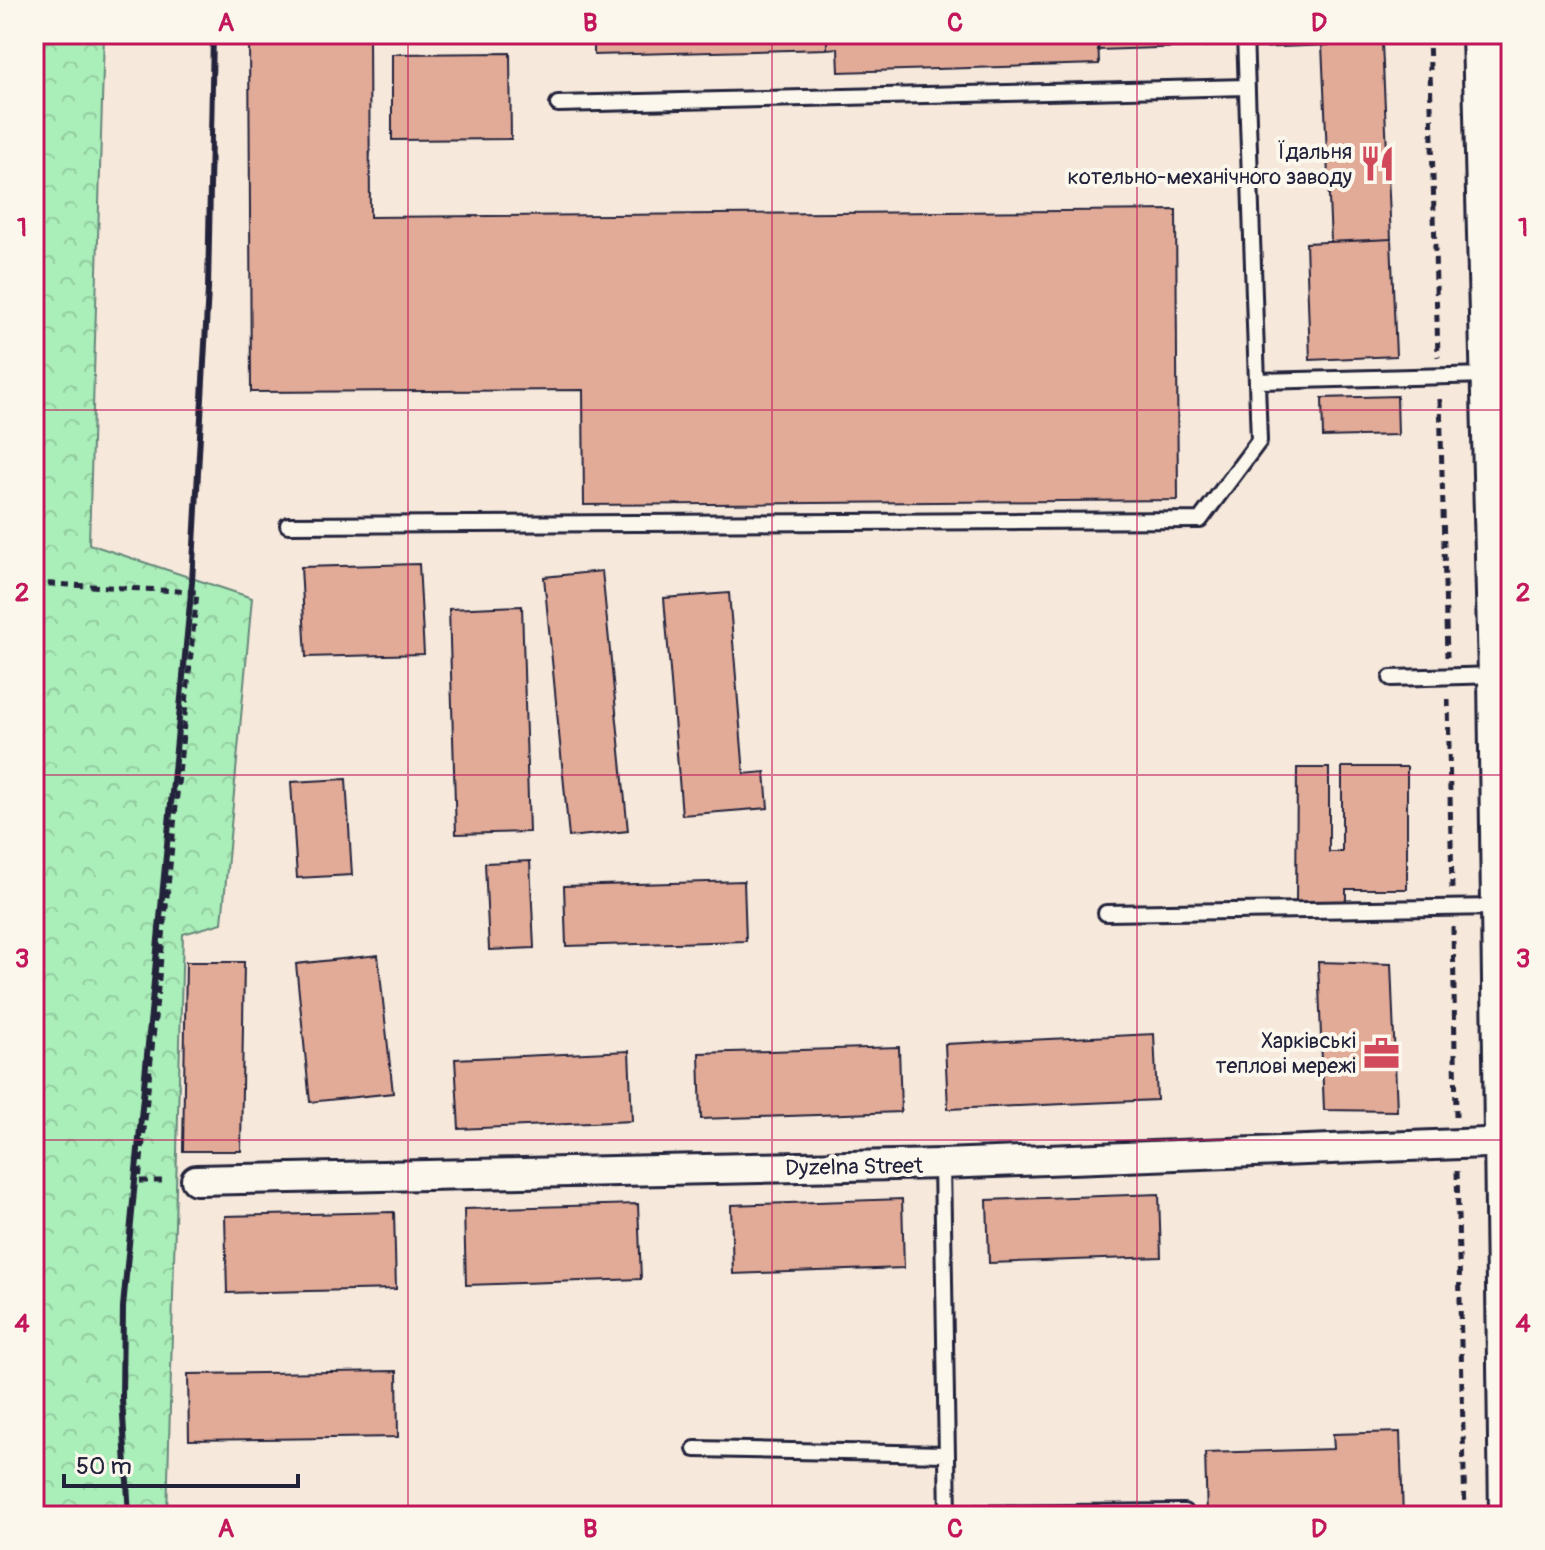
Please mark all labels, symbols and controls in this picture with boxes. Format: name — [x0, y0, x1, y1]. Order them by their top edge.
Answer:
text: A — [218, 7, 235, 39]
text: B — [583, 7, 597, 39]
text: C — [947, 7, 963, 39]
text: D — [1311, 7, 1327, 39]
place label: Їдальня котельно-механічного заводу — [1068, 138, 1352, 191]
restaurant icon: Їдальня котельно-механічного заводу — [1359, 145, 1397, 183]
text: 1 — [17, 212, 27, 244]
text: 1 — [1518, 212, 1528, 244]
text: 2 — [15, 577, 29, 609]
text: 2 — [1516, 577, 1530, 609]
text: 3 — [15, 943, 29, 975]
text: 3 — [1516, 943, 1530, 975]
place label: Харківські теплові мережі — [1215, 1027, 1356, 1080]
office icon: Харківські теплові мережі — [1363, 1034, 1401, 1072]
street label: Dyzelna Street — [785, 1152, 923, 1182]
text: 4 — [14, 1308, 30, 1340]
text: 4 — [1515, 1308, 1531, 1340]
scale bar — [64, 1438, 298, 1488]
text: 50 m — [76, 1452, 132, 1481]
text: A — [218, 1513, 235, 1545]
text: B — [583, 1513, 597, 1545]
text: C — [947, 1513, 963, 1545]
text: D — [1311, 1513, 1327, 1545]

